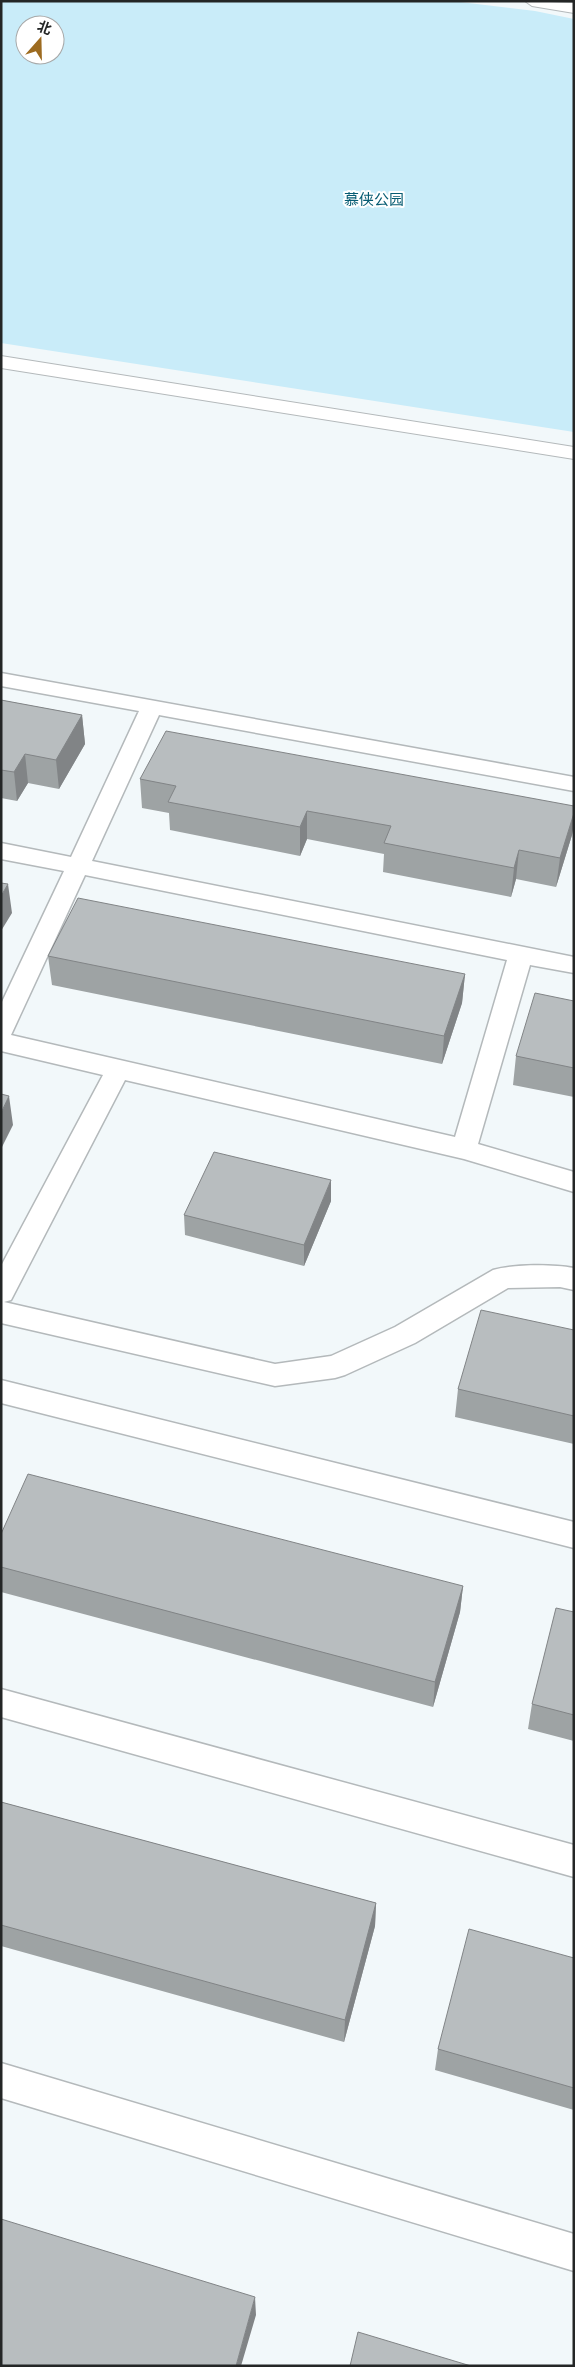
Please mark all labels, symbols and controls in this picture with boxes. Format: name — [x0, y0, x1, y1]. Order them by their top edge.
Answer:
north arrow — [15, 15, 65, 65]
text: 北 — [35, 18, 54, 39]
park label: 慕侠公园 — [344, 191, 404, 209]

